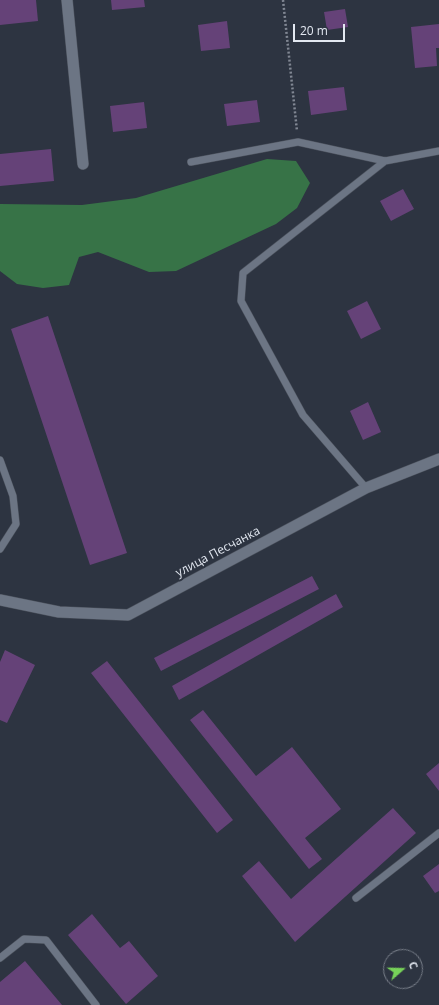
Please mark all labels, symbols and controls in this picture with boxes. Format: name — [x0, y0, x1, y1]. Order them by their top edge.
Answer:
scale bar — [295, 16, 347, 42]
text: 20 m — [300, 22, 328, 39]
street label: улица Песчанка — [173, 524, 263, 580]
north arrow — [383, 949, 423, 989]
text: С — [406, 959, 422, 971]

